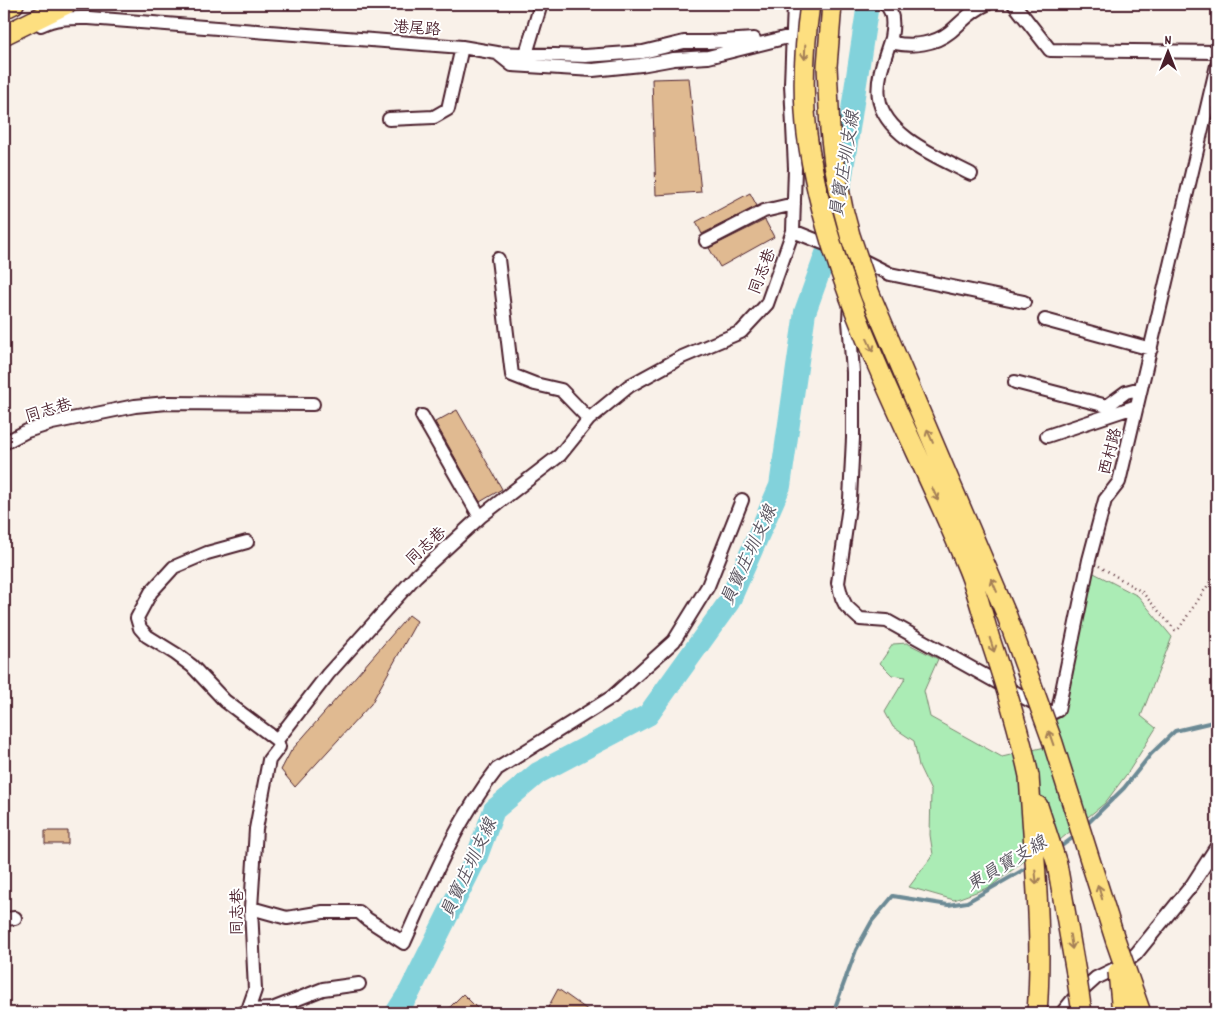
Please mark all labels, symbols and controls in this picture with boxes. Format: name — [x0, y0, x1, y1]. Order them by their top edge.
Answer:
street label: 港尾路 — [392, 16, 442, 43]
north arrow — [1144, 28, 1194, 78]
text: N — [1165, 31, 1172, 51]
one-way arrow — [801, 44, 810, 60]
water label: 員寶庄圳支線 — [826, 108, 867, 220]
street label: 同志巷 — [744, 245, 783, 298]
one-way arrow — [865, 337, 875, 352]
street label: 同志巷 — [22, 394, 75, 429]
street label: 西村路 — [1094, 425, 1129, 478]
one-way arrow — [925, 429, 935, 444]
one-way arrow — [930, 486, 940, 501]
water label: 員寶庄圳支線 — [716, 501, 785, 610]
street label: 同志巷 — [401, 522, 452, 572]
one-way arrow — [989, 578, 998, 593]
one-way arrow — [988, 637, 998, 653]
one-way arrow — [1046, 730, 1055, 746]
water label: 員寶庄圳支線 — [436, 814, 505, 923]
water label: 東員寶支線 — [962, 831, 1053, 899]
one-way arrow — [1031, 869, 1040, 885]
one-way arrow — [1095, 885, 1104, 901]
street label: 同志巷 — [227, 888, 250, 936]
one-way arrow — [1067, 933, 1077, 949]

